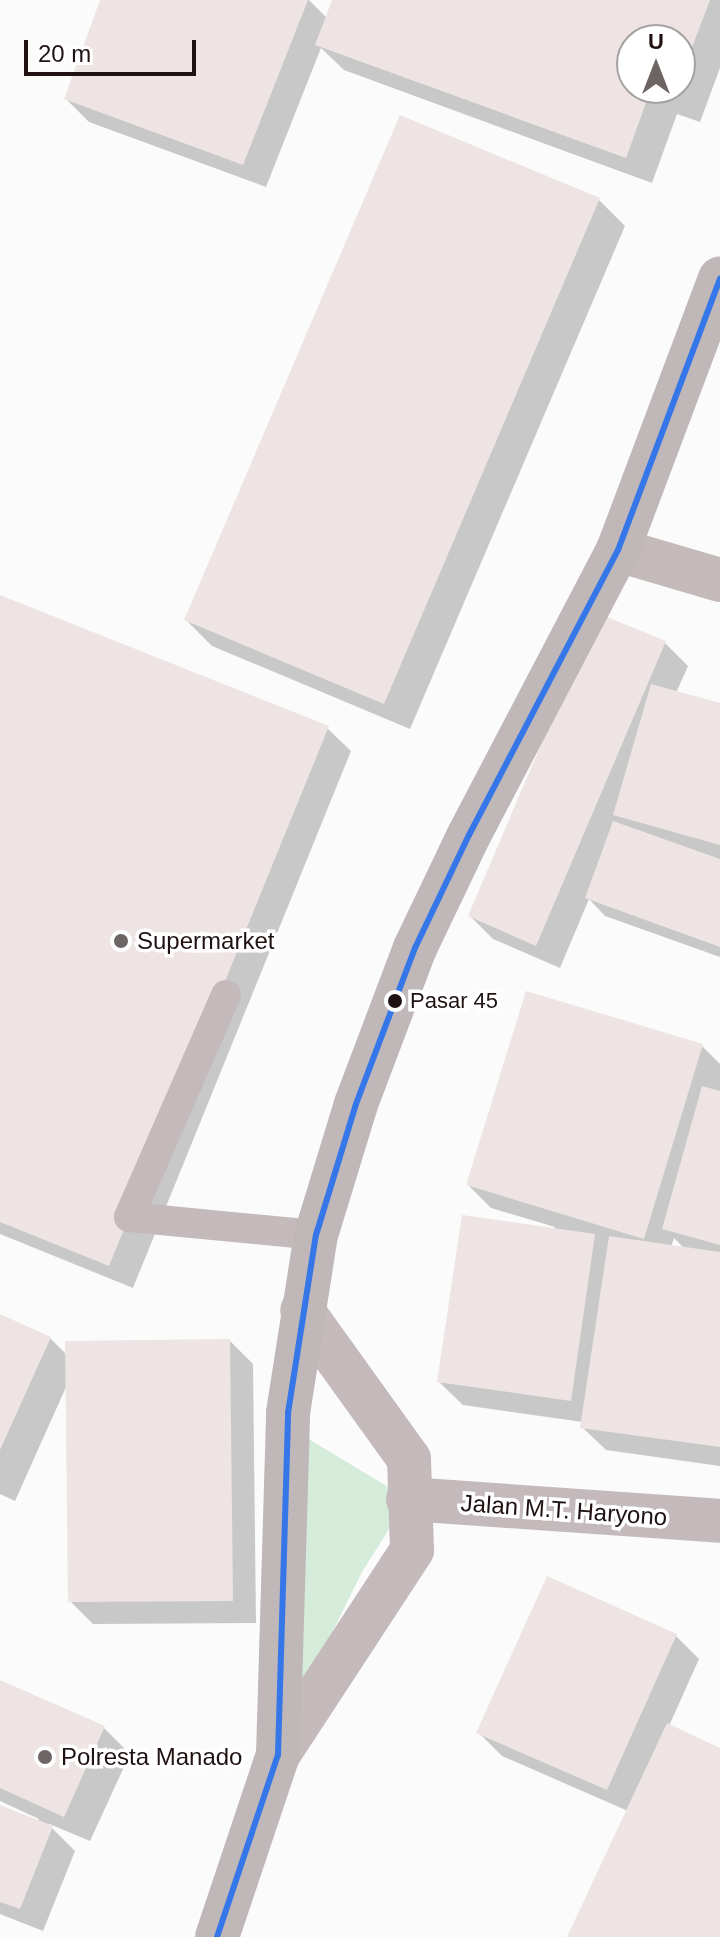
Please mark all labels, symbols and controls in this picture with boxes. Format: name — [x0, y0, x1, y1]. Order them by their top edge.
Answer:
scale bar — [28, 24, 200, 74]
north arrow — [616, 24, 696, 104]
text: U — [648, 29, 664, 54]
text: 20 m — [38, 40, 91, 67]
place label: Supermarket — [137, 927, 274, 955]
marker: Supermarket — [112, 932, 130, 950]
place label: Pasar 45 — [410, 988, 498, 1014]
marker: Pasar 45 — [387, 993, 403, 1009]
street label: Jalan M.T. Haryono — [460, 1488, 668, 1532]
place label: Polresta Manado — [61, 1743, 242, 1771]
marker: Polresta Manado — [36, 1748, 54, 1766]

